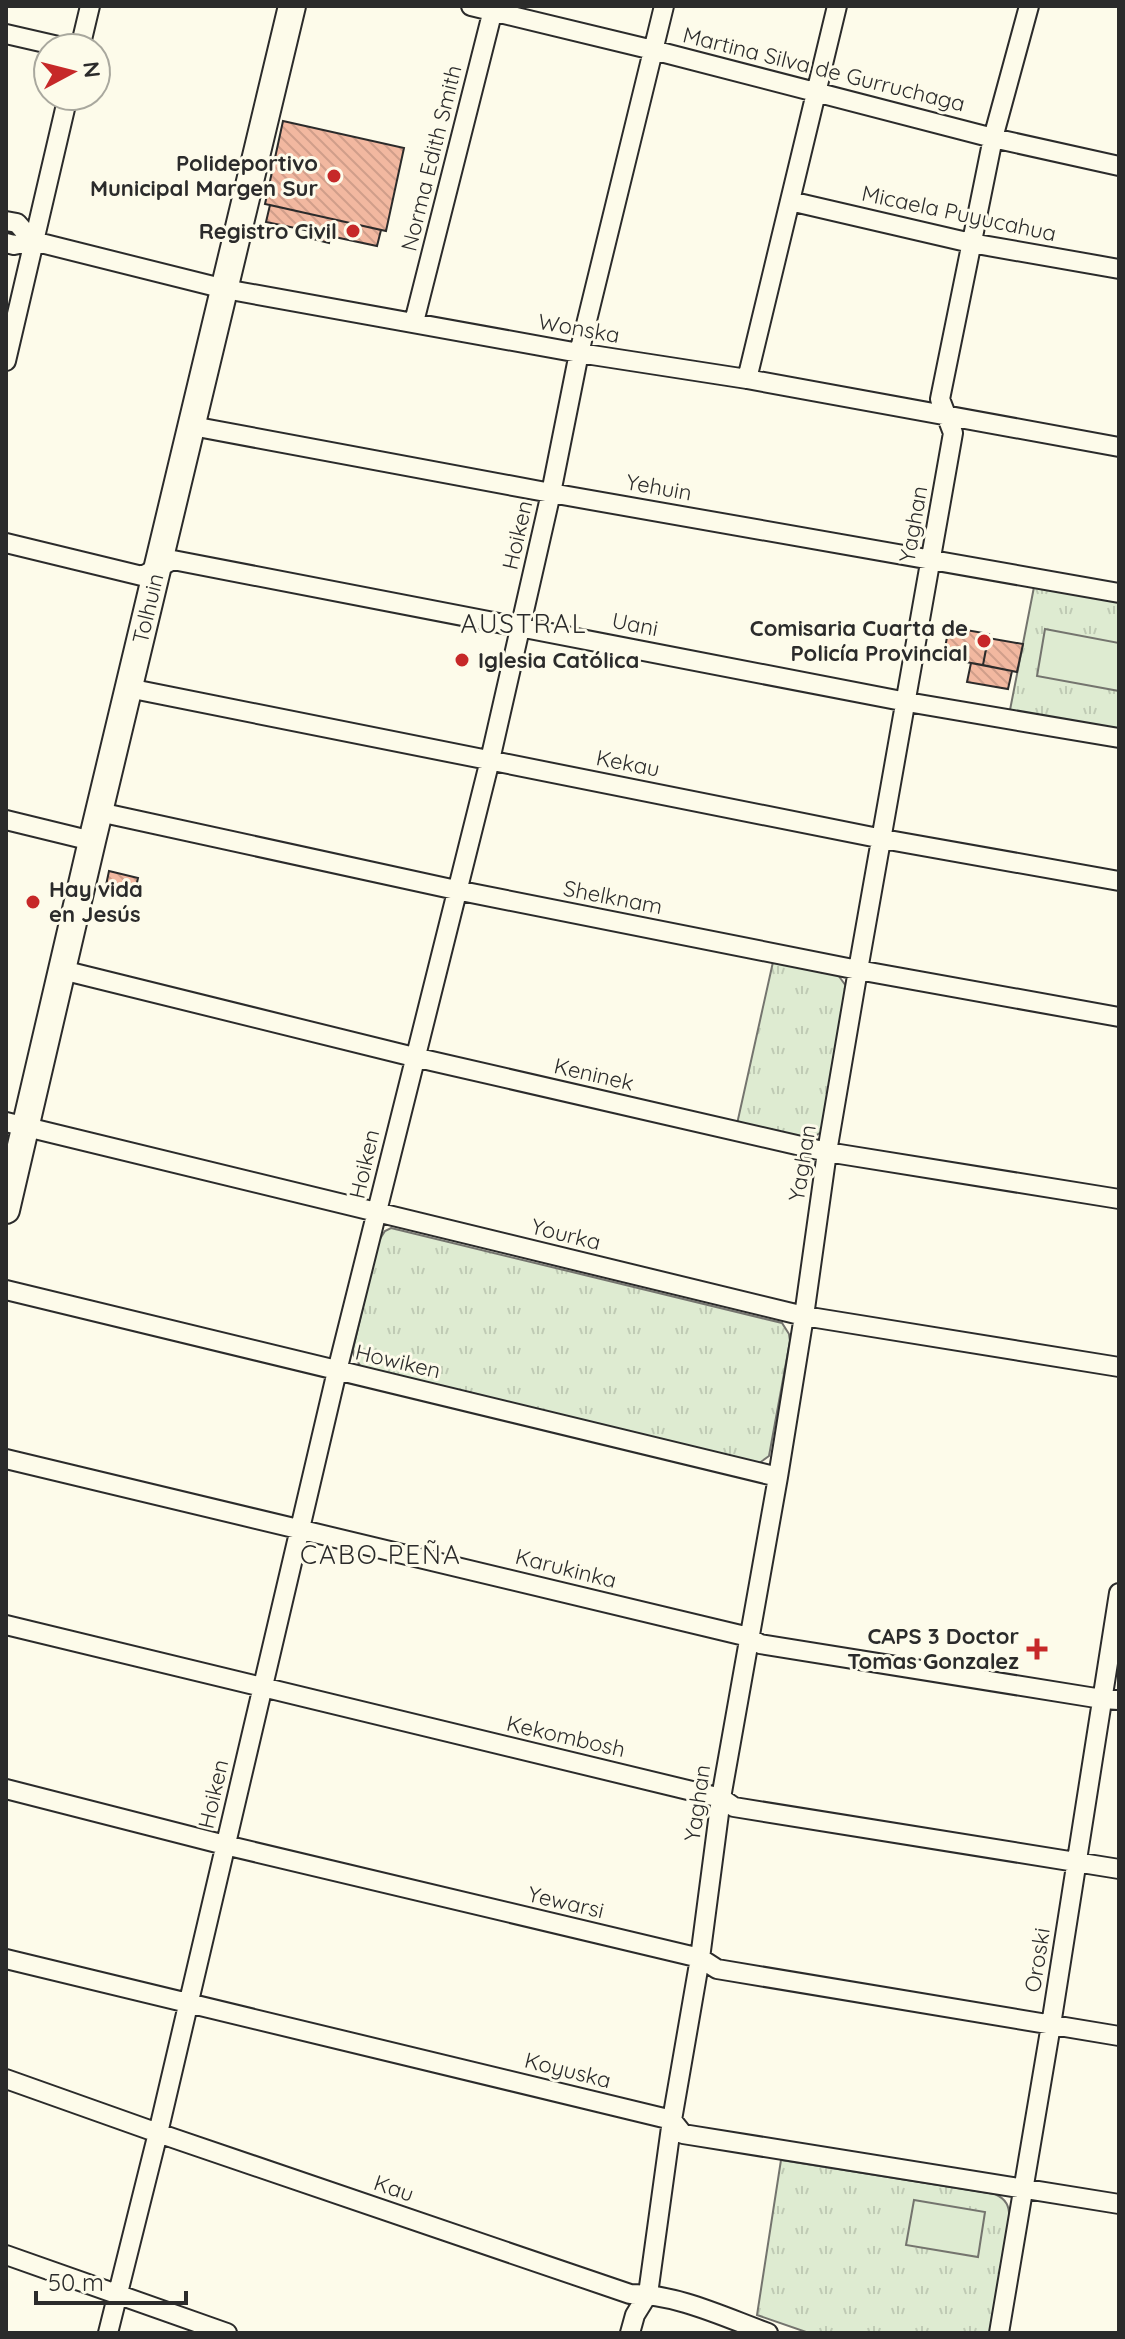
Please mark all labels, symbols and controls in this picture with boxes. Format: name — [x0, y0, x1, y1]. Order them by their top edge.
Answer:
street label: Martina Silva de Gurruchaga — [680, 20, 968, 118]
north arrow — [32, 32, 112, 112]
text: N — [77, 60, 107, 79]
street label: Norma Edith Smith — [394, 62, 468, 254]
place label: Polideportivo Municipal Margen Sur — [90, 149, 318, 202]
marker: Polideportivo Municipal Margen Sur — [325, 167, 343, 185]
street label: Micaela Puyucahua — [859, 179, 1059, 247]
place label: Registro Civil — [199, 217, 337, 245]
marker: Registro Civil — [344, 222, 362, 240]
street label: Wonska — [536, 307, 622, 349]
street label: Yehuin — [624, 467, 694, 507]
street label: Yaghan — [893, 484, 933, 564]
street label: Hoiken — [495, 498, 539, 572]
street label: Tolhuin — [126, 570, 170, 646]
street label: Uani — [610, 606, 660, 642]
district label: AUSTRAL — [460, 607, 588, 640]
place label: Comisaria Cuarta de Policía Provincial — [750, 614, 968, 667]
marker: Comisaria Cuarta de Policía Provincial — [975, 632, 993, 650]
place label: Iglesia Católica — [478, 646, 639, 674]
marker: Iglesia Católica — [453, 651, 471, 669]
street label: Kekau — [594, 743, 662, 783]
street label: Shelknam — [561, 874, 665, 920]
place label: Hay vida en Jesús — [49, 875, 143, 928]
marker: Hay vida en Jesús — [24, 893, 42, 911]
street label: Keninek — [551, 1051, 637, 1097]
street label: Yaghan — [782, 1123, 822, 1203]
street label: Hoiken — [342, 1127, 386, 1201]
street label: Yourka — [528, 1212, 604, 1256]
street label: Howiken — [353, 1338, 443, 1384]
district label: CABO PEÑA — [300, 1538, 462, 1571]
street label: Karukinka — [512, 1542, 620, 1594]
place label: CAPS 3 Doctor Tomas Gonzalez — [847, 1622, 1019, 1675]
marker: CAPS 3 Doctor Tomas Gonzalez — [1026, 1638, 1048, 1660]
street label: Kekombosh — [504, 1709, 628, 1763]
street label: Hoiken — [191, 1757, 235, 1831]
street label: Yaghan — [678, 1763, 716, 1843]
street label: Yewarsi — [525, 1880, 607, 1924]
street label: Oroski — [1018, 1926, 1056, 1994]
street label: Koyuska — [522, 2046, 614, 2094]
street label: Kau — [370, 2168, 418, 2208]
scale bar — [36, 2255, 186, 2305]
text: 50 m — [48, 2267, 104, 2297]

